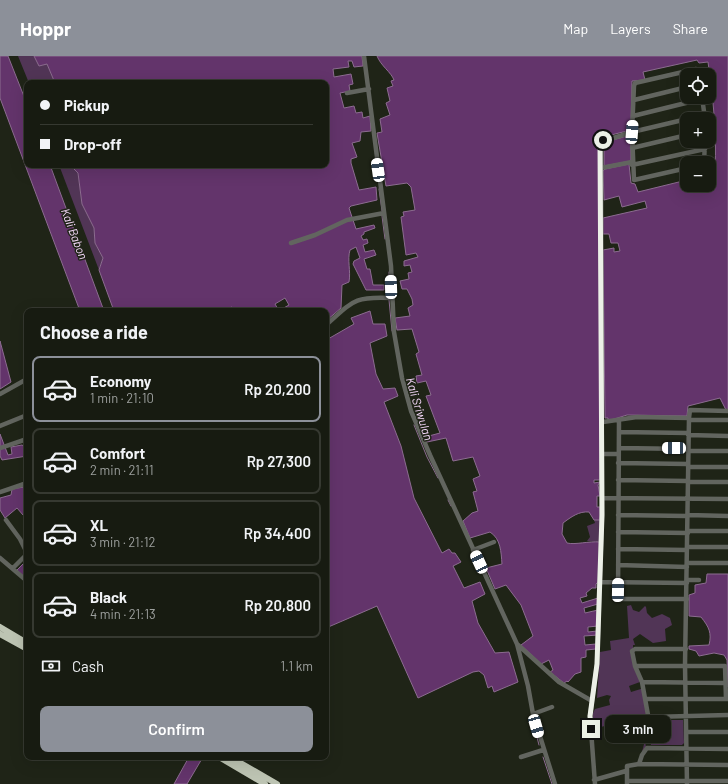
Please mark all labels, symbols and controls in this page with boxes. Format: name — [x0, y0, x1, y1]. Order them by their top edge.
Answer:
text: Hoppr — [20, 17, 71, 40]
text: Map — [563, 20, 588, 37]
text: Layers — [610, 20, 651, 37]
text: Share — [673, 20, 708, 37]
map controls — [680, 68, 716, 192]
button: locate — [680, 68, 716, 104]
text: Pickup — [64, 96, 110, 114]
button: + — [680, 112, 716, 148]
car — [625, 120, 639, 144]
route start — [594, 131, 612, 149]
text: Drop-off — [64, 135, 122, 153]
button: − — [680, 156, 716, 192]
car — [370, 157, 386, 183]
water label: Kali Babon — [59, 206, 91, 261]
car — [385, 275, 397, 299]
text: Choose a ride — [40, 321, 148, 343]
icon: car — [42, 371, 78, 407]
text: Economy — [90, 372, 151, 390]
water label: Kali Sriwulan — [404, 375, 436, 442]
text: Rp 20,200 — [244, 380, 311, 398]
text: 1 min · 21:10 — [90, 390, 154, 406]
car — [662, 442, 686, 454]
icon: car — [42, 443, 78, 479]
text: Comfort — [90, 444, 145, 462]
text: Rp 27,300 — [247, 452, 311, 470]
text: 2 min · 21:11 — [90, 462, 153, 478]
icon: car — [42, 515, 78, 551]
text: XL — [90, 516, 108, 534]
text: Rp 34,400 — [244, 524, 311, 542]
text: 3 min · 21:12 — [90, 534, 156, 550]
car — [468, 549, 490, 575]
car — [612, 578, 624, 602]
icon: car — [42, 587, 78, 623]
text: Black — [90, 588, 127, 606]
text: Rp 20,800 — [245, 596, 311, 614]
text: 4 min · 21:13 — [90, 606, 156, 622]
icon: cash — [40, 655, 62, 677]
text: Cash — [72, 657, 104, 675]
text: 1.1 km — [280, 658, 313, 674]
button: Confirm — [40, 706, 313, 752]
car — [527, 713, 545, 739]
callout: 3 min — [605, 715, 671, 743]
route end — [582, 720, 600, 738]
text: 3 min — [623, 721, 653, 737]

